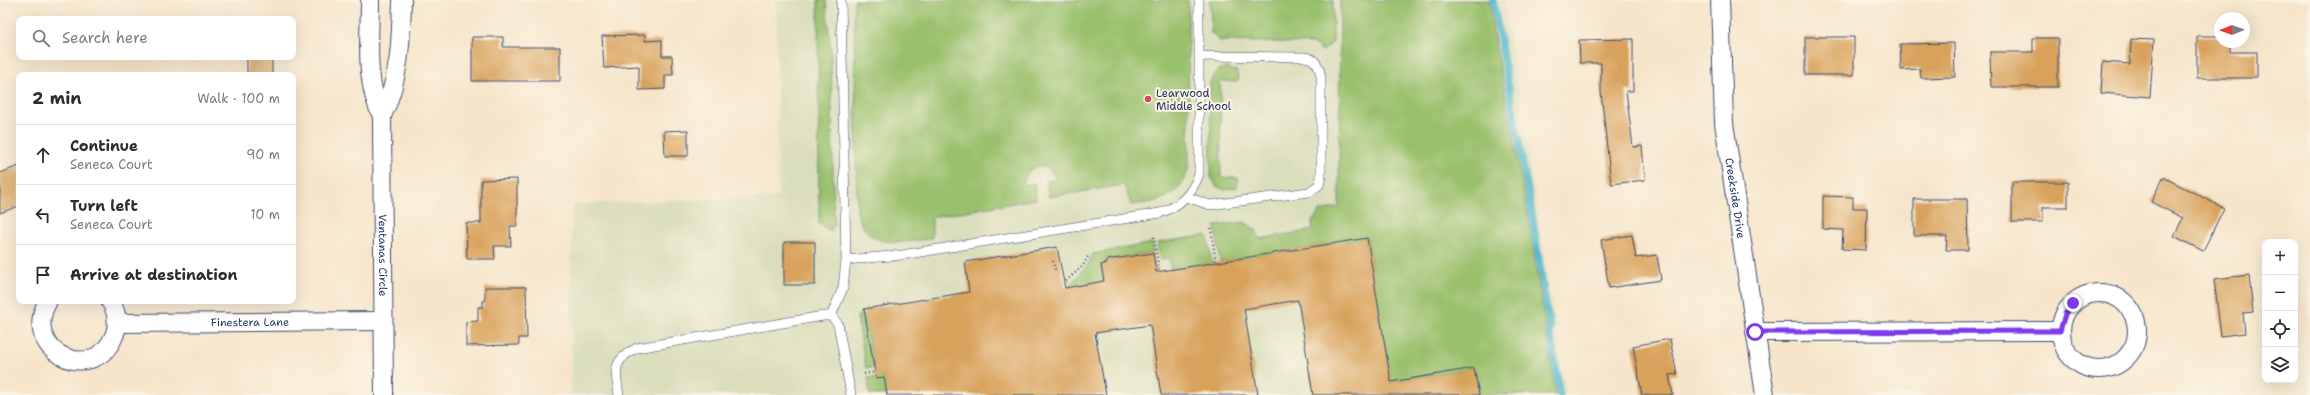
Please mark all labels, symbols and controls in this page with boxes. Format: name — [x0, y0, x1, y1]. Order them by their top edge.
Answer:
north arrow — [2214, 12, 2250, 48]
search box — [16, 16, 296, 60]
icon: search — [30, 27, 52, 49]
text: Search here — [62, 28, 148, 48]
place label: Learwood Middle School — [1156, 86, 1232, 114]
text: 2 min — [32, 87, 82, 109]
text: Walk · 100 m — [197, 90, 280, 107]
marker: Learwood Middle School — [1143, 94, 1153, 104]
text: Continue — [70, 136, 138, 156]
icon: ahead — [32, 144, 54, 166]
text: 90 m — [246, 146, 280, 163]
text: Seneca Court — [70, 156, 153, 173]
street label: Creekside Drive — [1721, 157, 1748, 240]
text: Turn left — [70, 196, 138, 216]
icon: left — [32, 204, 54, 226]
text: 10 m — [250, 206, 280, 223]
street label: Ventanas Circle — [375, 214, 390, 296]
text: Seneca Court — [70, 216, 153, 233]
map controls — [2262, 239, 2298, 383]
button: + — [2262, 239, 2298, 275]
icon: arrive — [32, 264, 54, 286]
text: Arrive at destination — [70, 265, 238, 285]
button: − — [2262, 275, 2298, 311]
route end — [2064, 294, 2082, 312]
button: locate — [2262, 311, 2298, 347]
street label: Finestera Lane — [211, 315, 289, 330]
route start — [1746, 323, 1764, 341]
button: layers — [2262, 347, 2298, 383]

